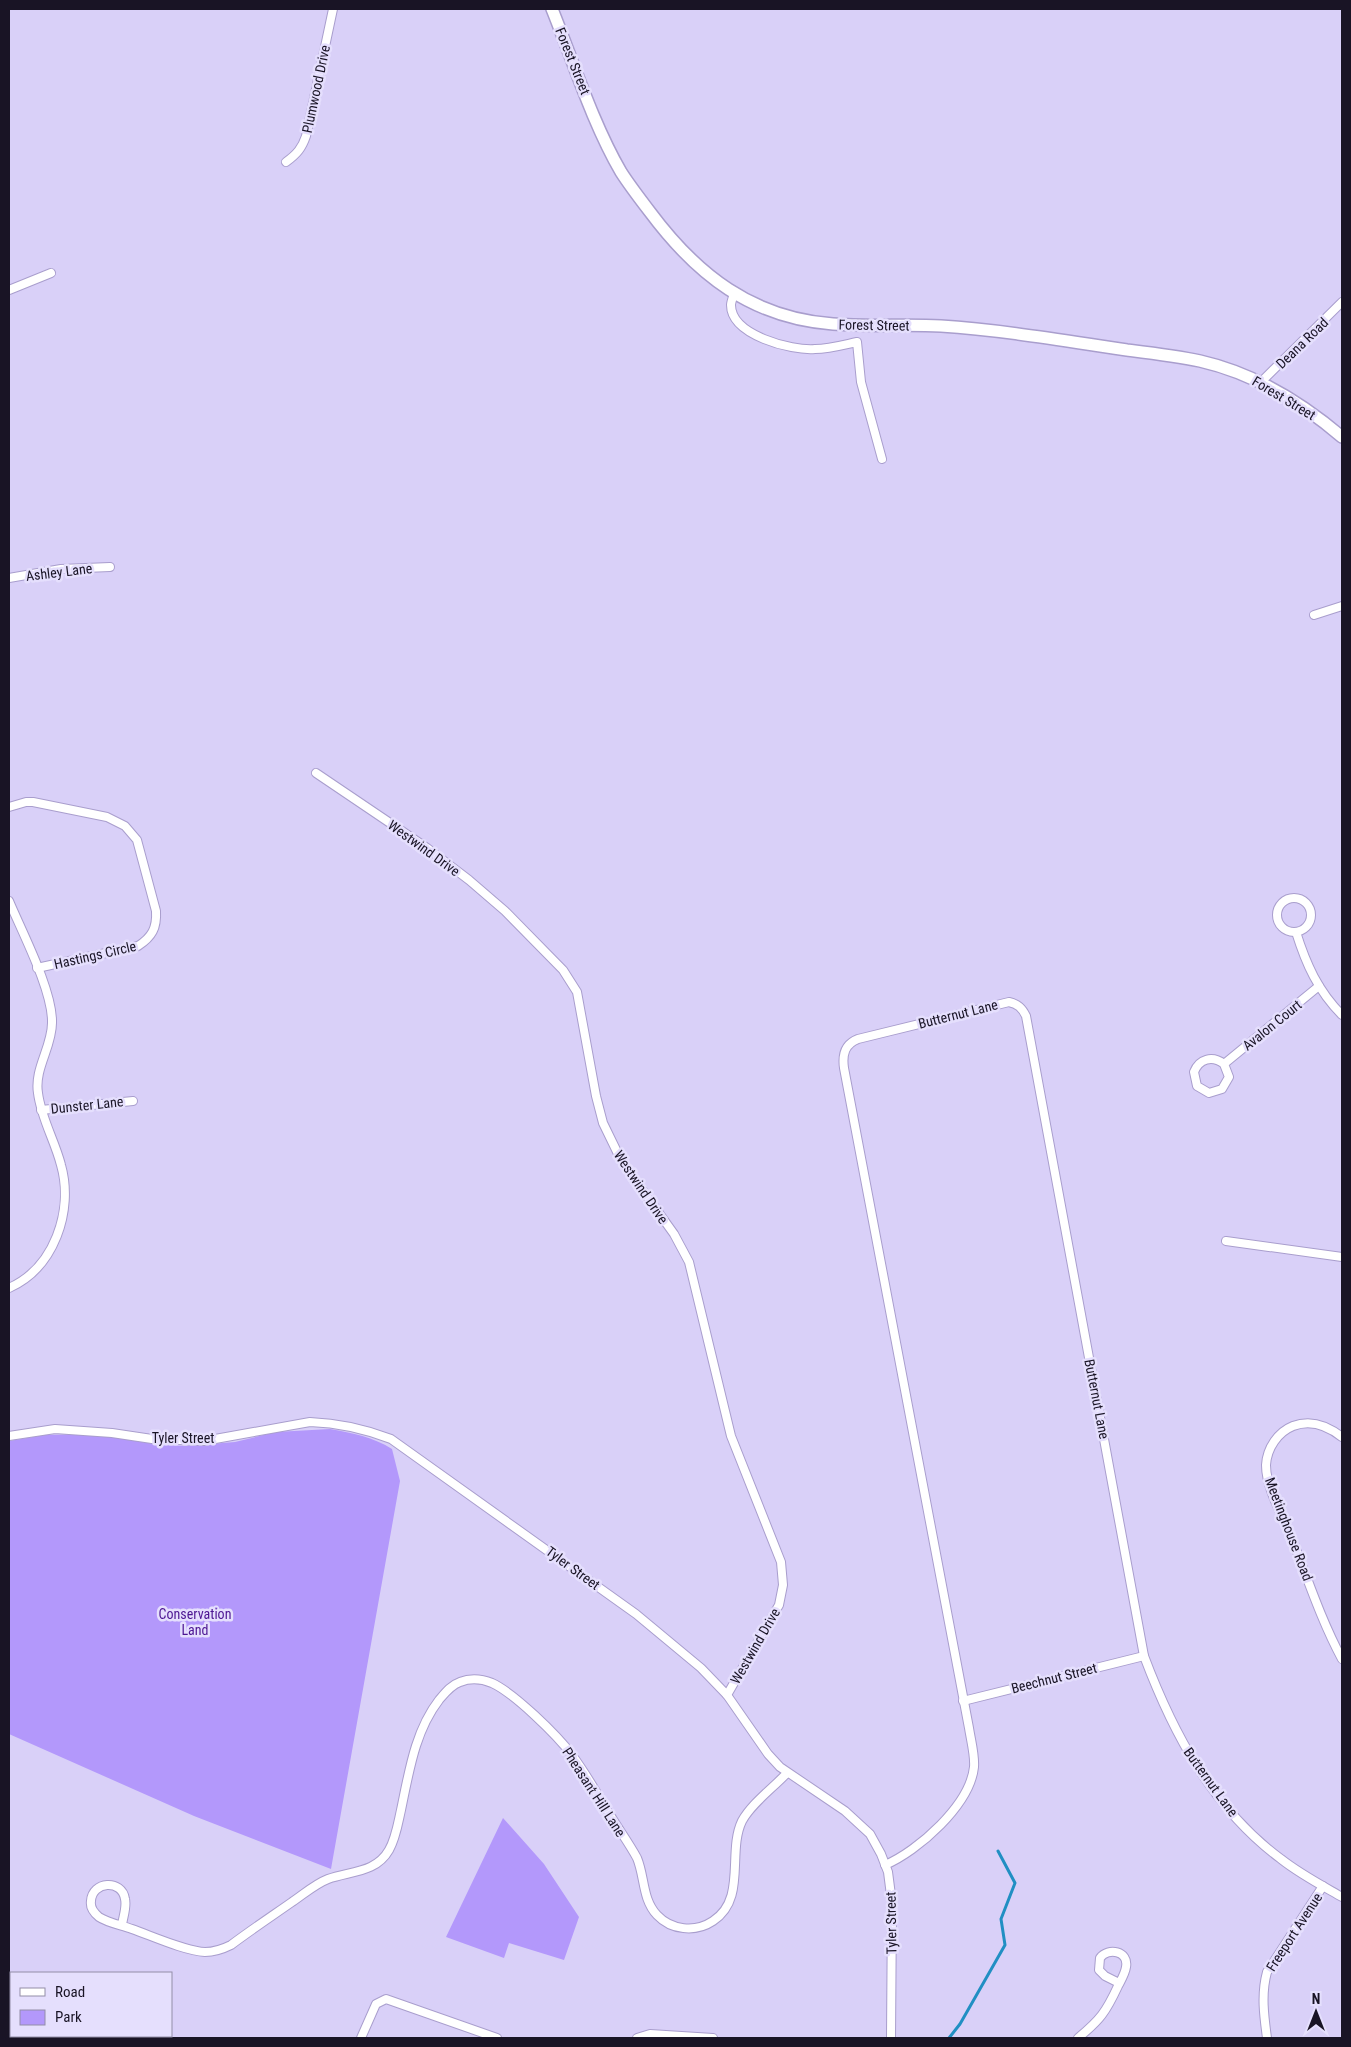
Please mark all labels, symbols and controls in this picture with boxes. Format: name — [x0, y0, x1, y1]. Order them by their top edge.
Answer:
street label: Forest Street — [552, 25, 594, 97]
street label: Plumwood Drive — [299, 43, 333, 134]
street label: Deana Road — [1273, 314, 1331, 372]
street label: Forest Street — [838, 316, 910, 334]
street label: Forest Street — [1250, 373, 1318, 423]
street label: Ashley Lane — [25, 560, 93, 584]
street label: Westwind Drive — [385, 817, 463, 880]
street label: Hastings Circle — [52, 938, 138, 972]
street label: Butternut Lane — [917, 996, 1000, 1032]
street label: Avalon Court — [1239, 996, 1305, 1054]
street label: Dunster Lane — [50, 1093, 124, 1117]
street label: Westwind Drive — [611, 1147, 672, 1227]
street label: Butternut Lane — [1081, 1358, 1113, 1441]
street label: Tyler Street — [152, 1430, 214, 1446]
street label: Meetinghouse Road — [1262, 1475, 1316, 1583]
street label: Tyler Street — [543, 1543, 603, 1593]
street label: Westwind Drive — [727, 1605, 783, 1687]
park label: Conservation Land — [159, 1606, 231, 1638]
street label: Beechnut Street — [1010, 1660, 1098, 1696]
street label: Pheasant Hill Lane — [559, 1744, 629, 1840]
street label: Butternut Lane — [1181, 1744, 1242, 1820]
street label: Freeport Avenue — [1263, 1890, 1325, 1974]
street label: Tyler Street — [882, 1892, 900, 1954]
legend — [10, 1972, 172, 2037]
text: Road — [55, 1983, 85, 2001]
north arrow — [1291, 1987, 1341, 2037]
text: N — [1312, 1991, 1320, 2007]
text: Park — [55, 2008, 82, 2026]

